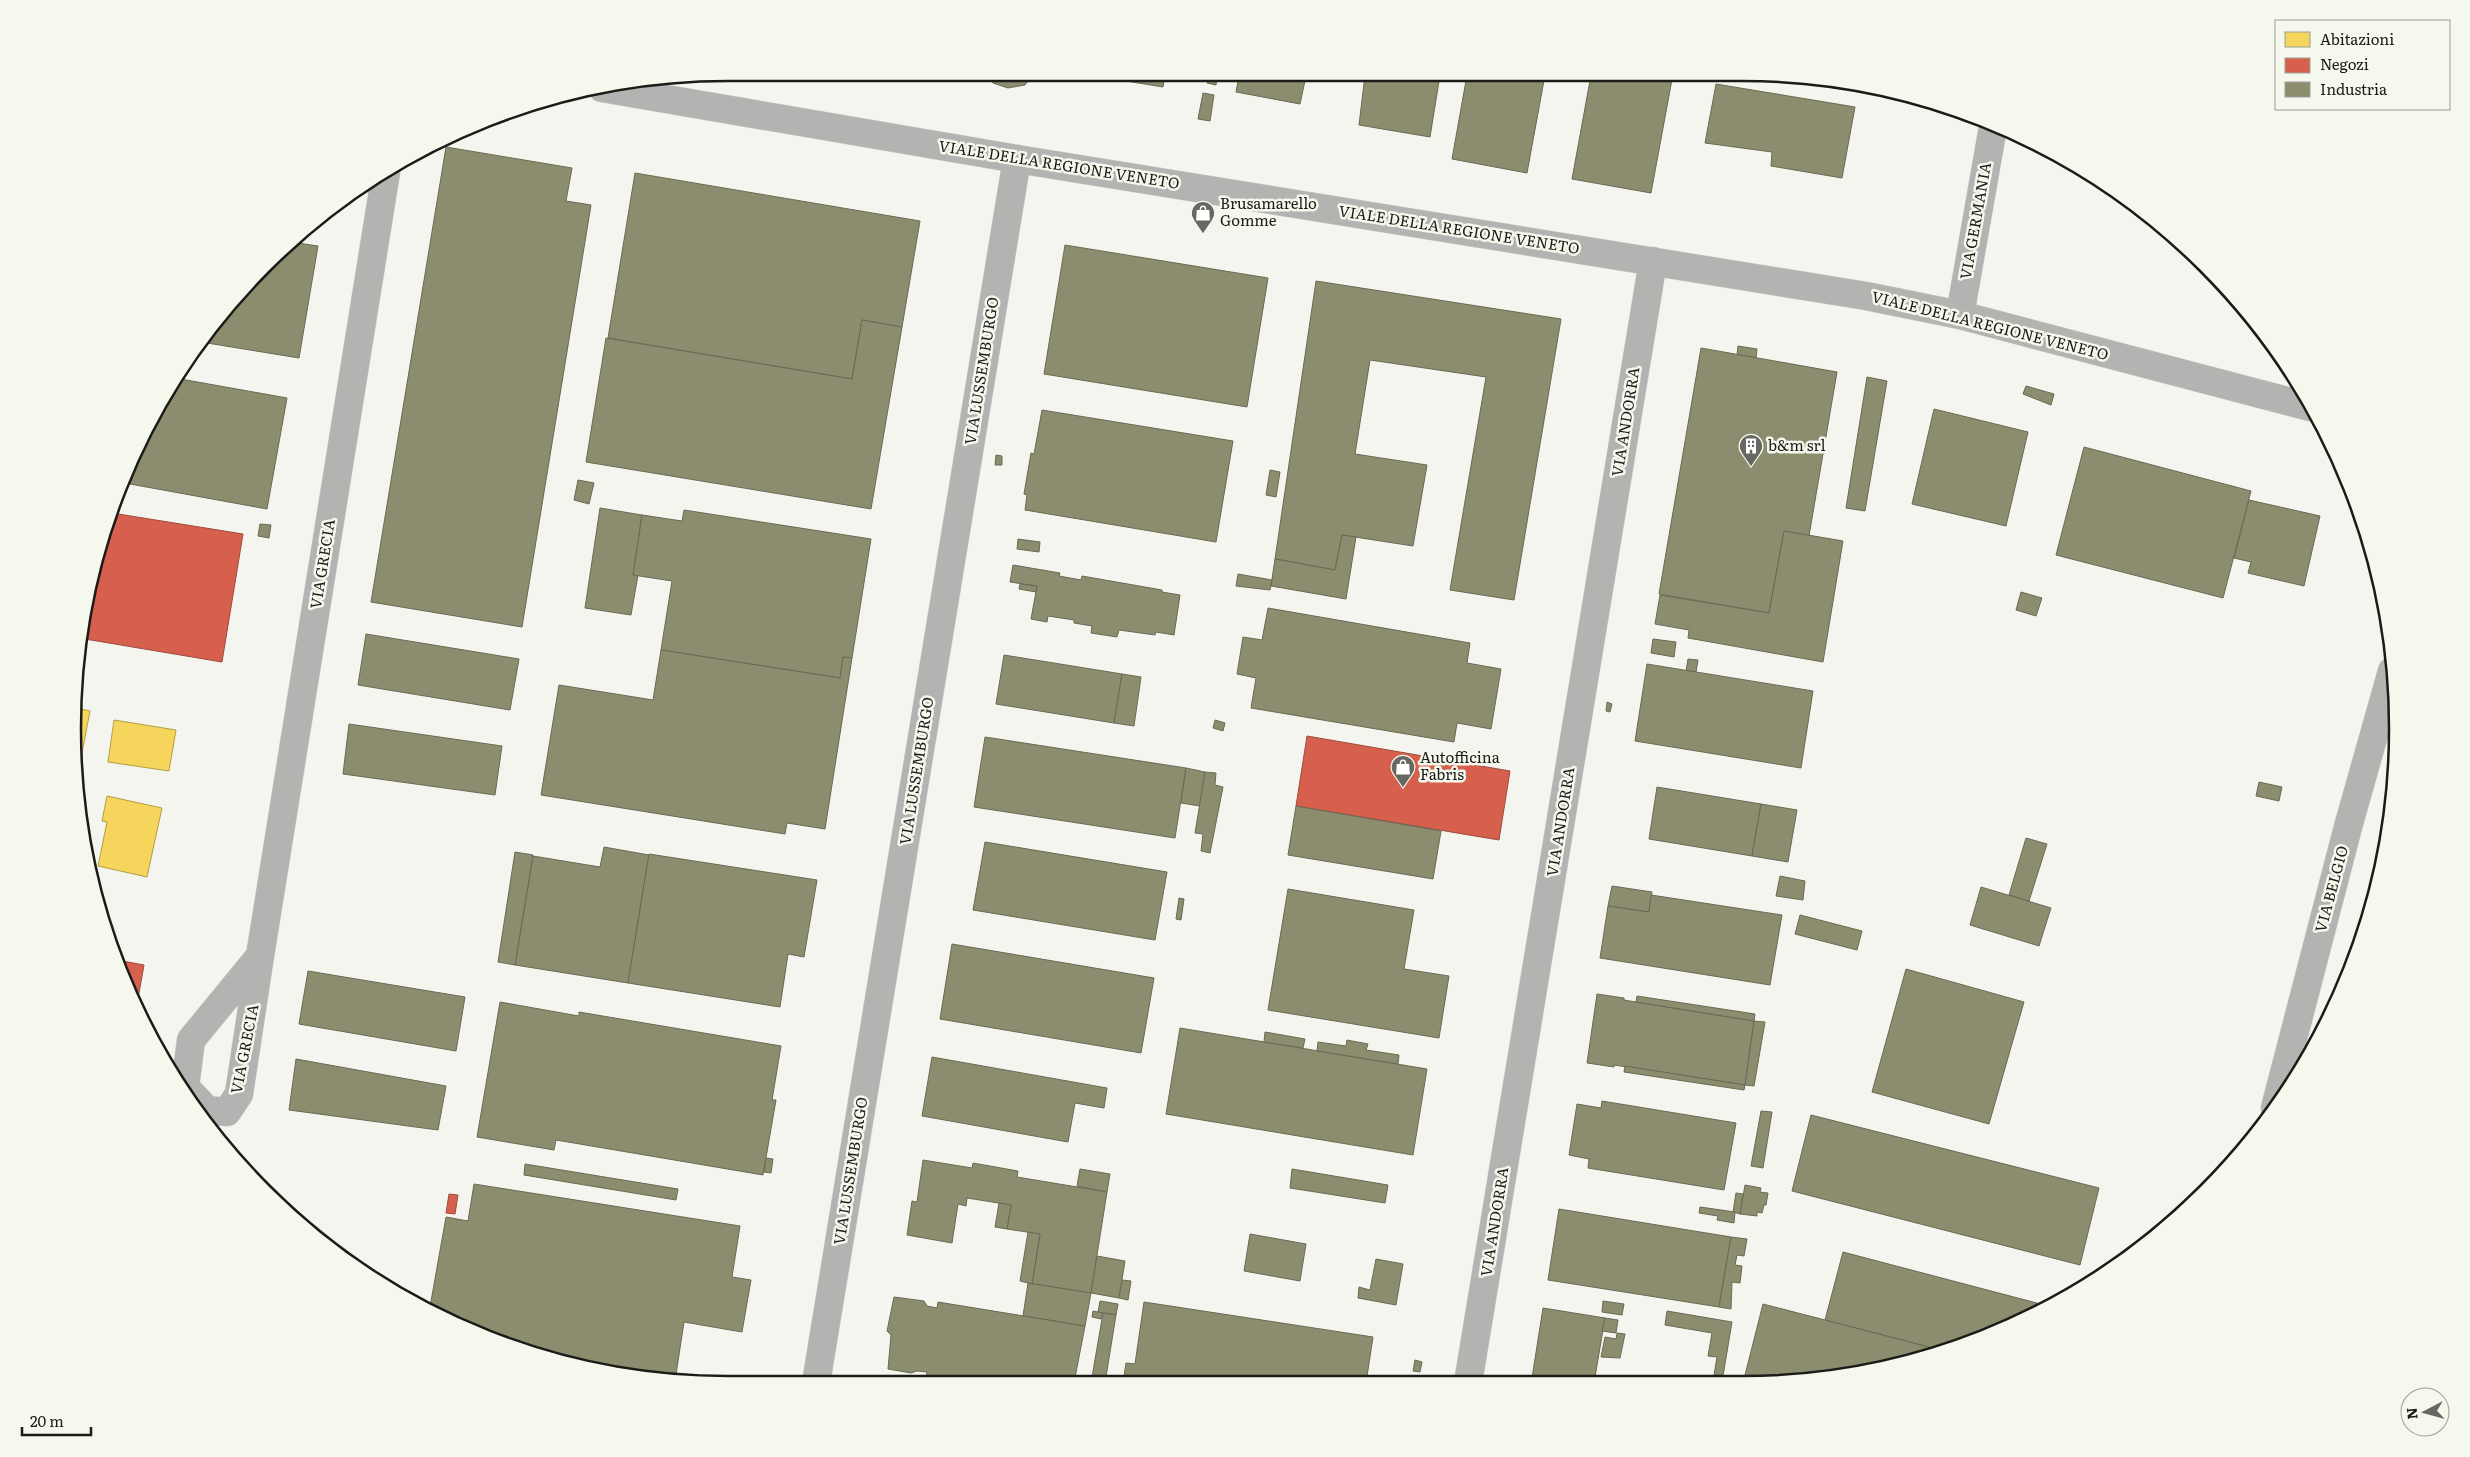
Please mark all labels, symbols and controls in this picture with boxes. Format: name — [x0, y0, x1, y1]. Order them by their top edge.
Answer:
legend — [2275, 20, 2450, 110]
text: Abitazioni — [2320, 27, 2394, 50]
text: Negozi — [2320, 52, 2369, 75]
text: Industria — [2320, 77, 2388, 100]
street label: VIALE DELLA REGIONE VENETO — [937, 133, 1181, 194]
street label: VIA GERMANIA — [1953, 160, 1996, 281]
place label: Brusamarello Gomme — [1220, 191, 1317, 231]
street label: VIALE DELLA REGIONE VENETO — [1337, 198, 1581, 259]
shop icon: Brusamarello Gomme — [1190, 200, 1216, 234]
street label: VIALE DELLA REGIONE VENETO — [1869, 284, 2111, 365]
street label: VIA LUSSEMBURGO — [957, 295, 1004, 446]
street label: VIA ANDORRA — [1605, 365, 1645, 478]
building icon: b&m srl — [1738, 433, 1764, 467]
place label: b&m srl — [1768, 433, 1825, 456]
street label: VIA GRECIA — [303, 517, 340, 610]
street label: VIA LUSSEMBURGO — [892, 695, 939, 846]
place label: Autofficina Fabris — [1420, 745, 1501, 785]
shop icon: Autofficina Fabris — [1390, 754, 1416, 788]
street label: VIA ANDORRA — [1540, 765, 1580, 878]
street label: VIA BELGIO — [2308, 843, 2353, 934]
street label: VIA GRECIA — [224, 1002, 263, 1095]
street label: VIA LUSSEMBURGO — [826, 1095, 873, 1246]
street label: VIA ANDORRA — [1474, 1165, 1514, 1278]
north arrow — [2400, 1387, 2450, 1437]
scale bar — [22, 1404, 91, 1436]
text: N — [2400, 1406, 2422, 1420]
text: 20 m — [30, 1409, 64, 1432]

